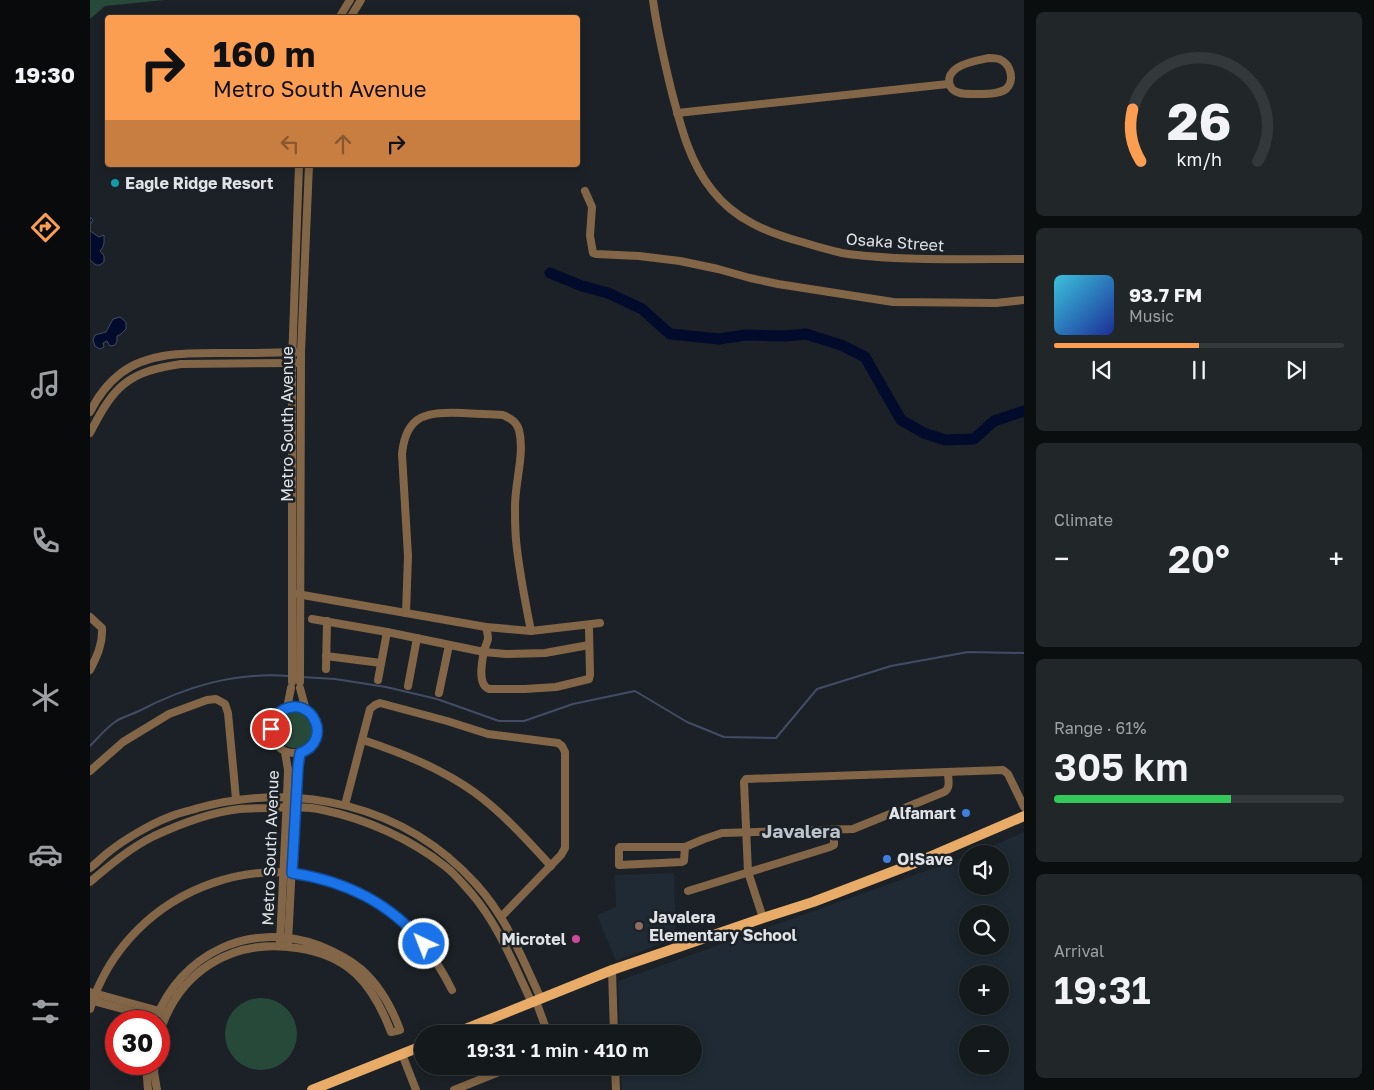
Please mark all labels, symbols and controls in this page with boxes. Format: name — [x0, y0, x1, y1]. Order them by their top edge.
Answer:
text: 160 m — [213, 33, 315, 75]
icon: right — [130, 35, 195, 100]
text: 19:30 — [15, 61, 75, 88]
text: Metro South Avenue — [213, 75, 427, 102]
text: 26 — [1167, 89, 1231, 151]
icon: left — [276, 130, 304, 158]
icon: ahead — [329, 130, 357, 158]
icon: right — [382, 130, 410, 158]
text: km/h — [1176, 148, 1222, 170]
place label: Eagle Ridge Resort — [125, 173, 273, 193]
marker: Eagle Ridge Resort — [109, 177, 121, 189]
icon: directions — [28, 210, 63, 245]
street label: Osaka Street — [845, 229, 945, 255]
text: 93.7 FM — [1129, 283, 1202, 306]
text: Music — [1129, 306, 1174, 326]
street label: Metro South Avenue — [277, 346, 297, 502]
icon: previous — [1088, 356, 1116, 384]
icon: pause — [1185, 356, 1213, 384]
icon: next — [1282, 356, 1310, 384]
icon: music — [28, 367, 63, 402]
text: Climate — [1054, 510, 1113, 530]
icon: phone — [28, 523, 63, 558]
text: 20° — [1168, 536, 1230, 581]
text: − — [1054, 542, 1069, 575]
text: + — [1329, 542, 1344, 575]
icon: climate — [28, 680, 63, 715]
pin — [250, 708, 292, 750]
icon: arrive — [257, 715, 285, 743]
text: Range · 61% — [1054, 718, 1146, 738]
text: 305 km — [1054, 744, 1189, 789]
street label: Metro South Avenue — [257, 770, 283, 926]
place label: Alfamart — [889, 803, 956, 823]
marker: Alfamart — [960, 807, 972, 819]
district label: Javalera — [762, 819, 840, 842]
icon: car — [28, 837, 63, 872]
map controls — [959, 845, 1009, 1075]
button: sound — [959, 845, 1009, 895]
place label: O!Save — [897, 849, 953, 869]
marker: O!Save — [881, 853, 893, 865]
button: search — [959, 905, 1009, 955]
place label: Javalera Elementary School — [649, 907, 798, 945]
position arrow — [397, 917, 449, 969]
marker: Javalera Elementary School — [633, 920, 645, 932]
place label: Microtel — [501, 929, 567, 949]
marker: Microtel — [570, 933, 582, 945]
text: Arrival — [1054, 941, 1104, 961]
button: + — [959, 965, 1009, 1015]
text: 19:31 — [1054, 967, 1151, 1012]
icon: filters — [28, 994, 63, 1029]
speed limit sign: 30 — [105, 1010, 170, 1075]
button: − — [959, 1025, 1009, 1075]
text: 19:31 · 1 min · 410 m — [467, 1038, 649, 1061]

